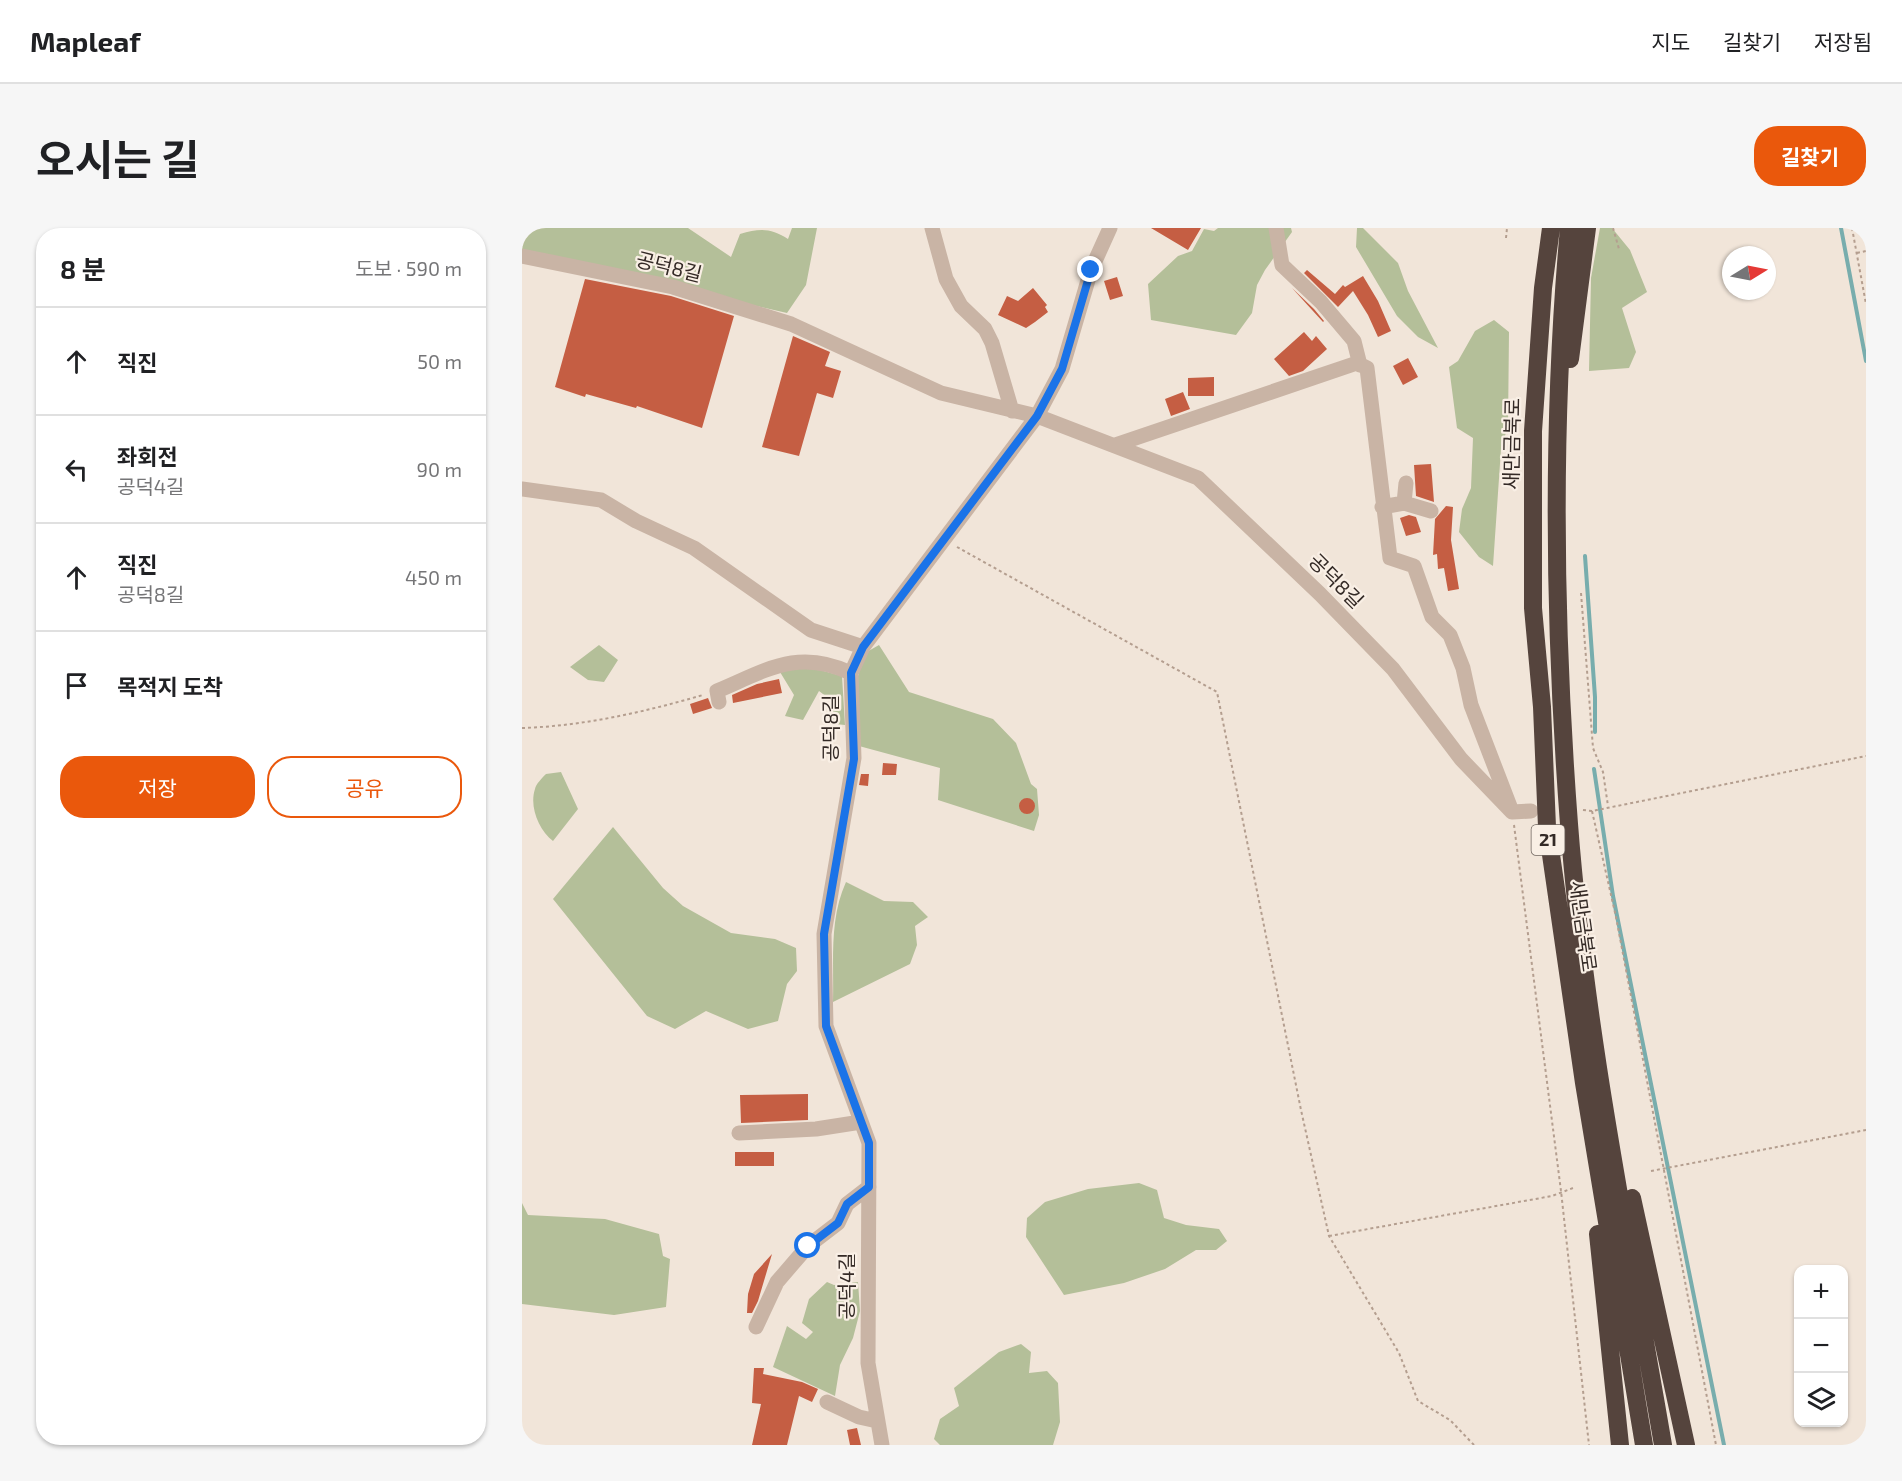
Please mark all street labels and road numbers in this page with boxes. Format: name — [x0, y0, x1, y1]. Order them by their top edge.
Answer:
street label: 공덕8길 — [634, 246, 705, 286]
street label: 새만금북로 — [1498, 398, 1524, 490]
street label: 공덕8길 — [1304, 548, 1369, 613]
street label: 공덕8길 — [818, 694, 842, 762]
road number: 21 — [1532, 825, 1564, 855]
street label: 새만금북로 — [1566, 879, 1602, 973]
street label: 공덕4길 — [834, 1252, 858, 1320]

